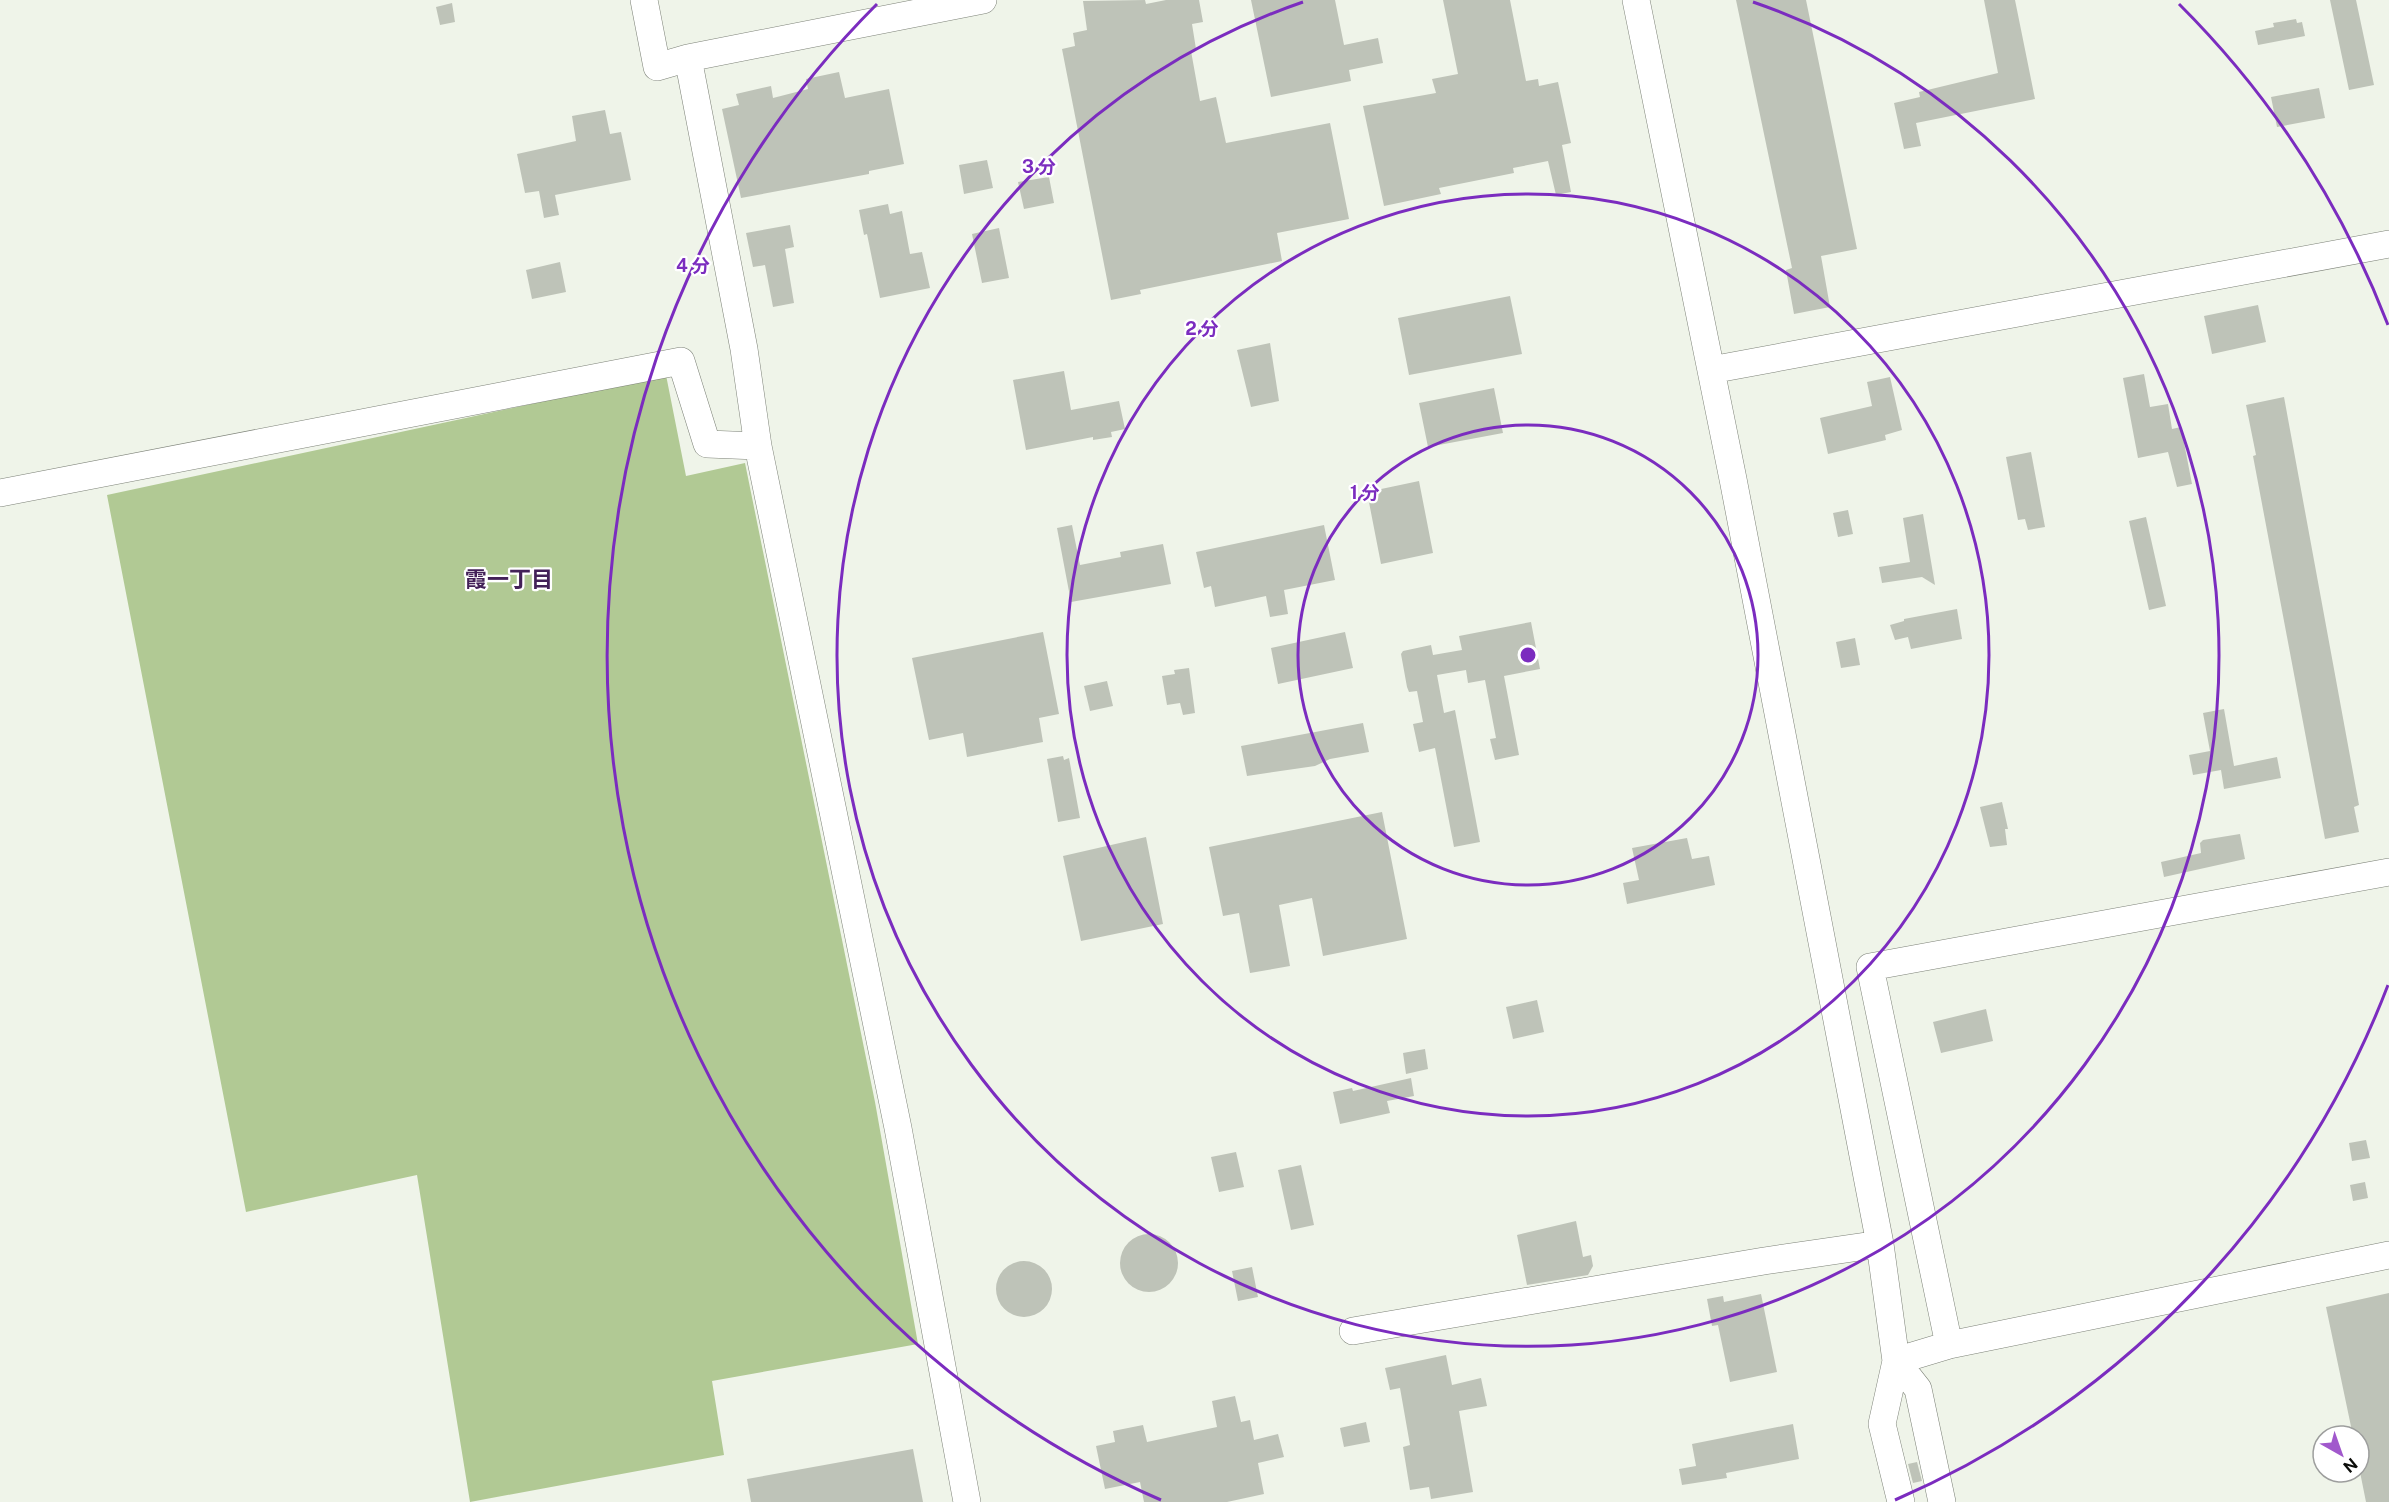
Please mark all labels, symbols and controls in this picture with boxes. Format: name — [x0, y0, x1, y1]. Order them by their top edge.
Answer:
text: 3 分 — [1022, 156, 1056, 177]
text: 4 分 — [676, 255, 710, 276]
text: 2 分 — [1185, 318, 1219, 339]
text: 1 分 — [1350, 482, 1380, 503]
district label: 霞一丁目 — [465, 566, 553, 592]
centre of rings — [1518, 645, 1538, 665]
north arrow — [2311, 1424, 2371, 1484]
text: N — [2339, 1454, 2361, 1476]

